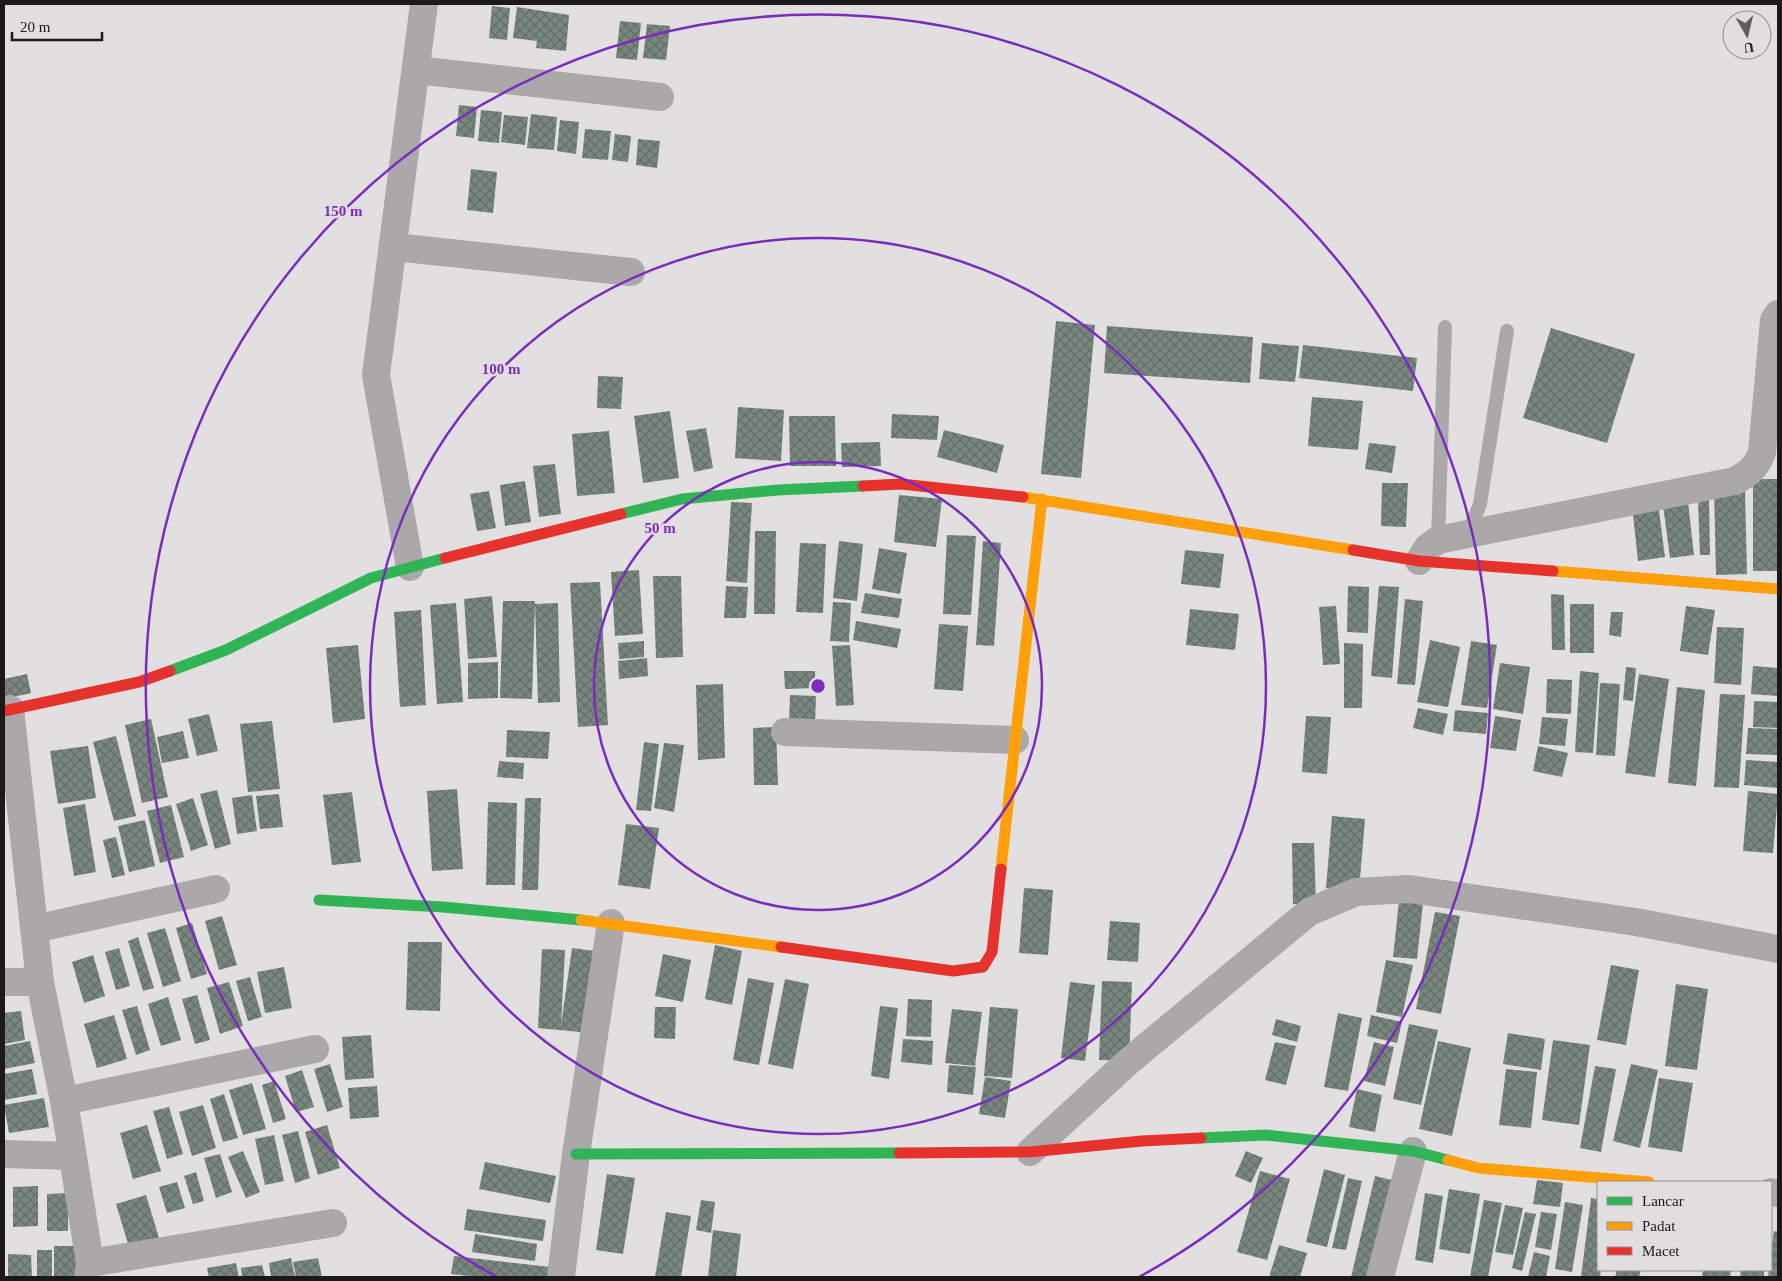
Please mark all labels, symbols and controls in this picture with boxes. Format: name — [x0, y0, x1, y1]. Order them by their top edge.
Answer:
scale bar — [12, 10, 102, 42]
north arrow — [1722, 10, 1772, 60]
text: 20 m — [20, 19, 51, 35]
text: U — [1743, 39, 1755, 56]
text: 150 m — [324, 203, 363, 219]
text: 100 m — [482, 361, 521, 377]
text: 50 m — [644, 520, 676, 536]
centre of rings — [809, 677, 827, 695]
legend — [1597, 1181, 1772, 1271]
text: Lancar — [1642, 1193, 1684, 1209]
text: Padat — [1642, 1218, 1676, 1234]
text: Macet — [1642, 1243, 1680, 1259]

